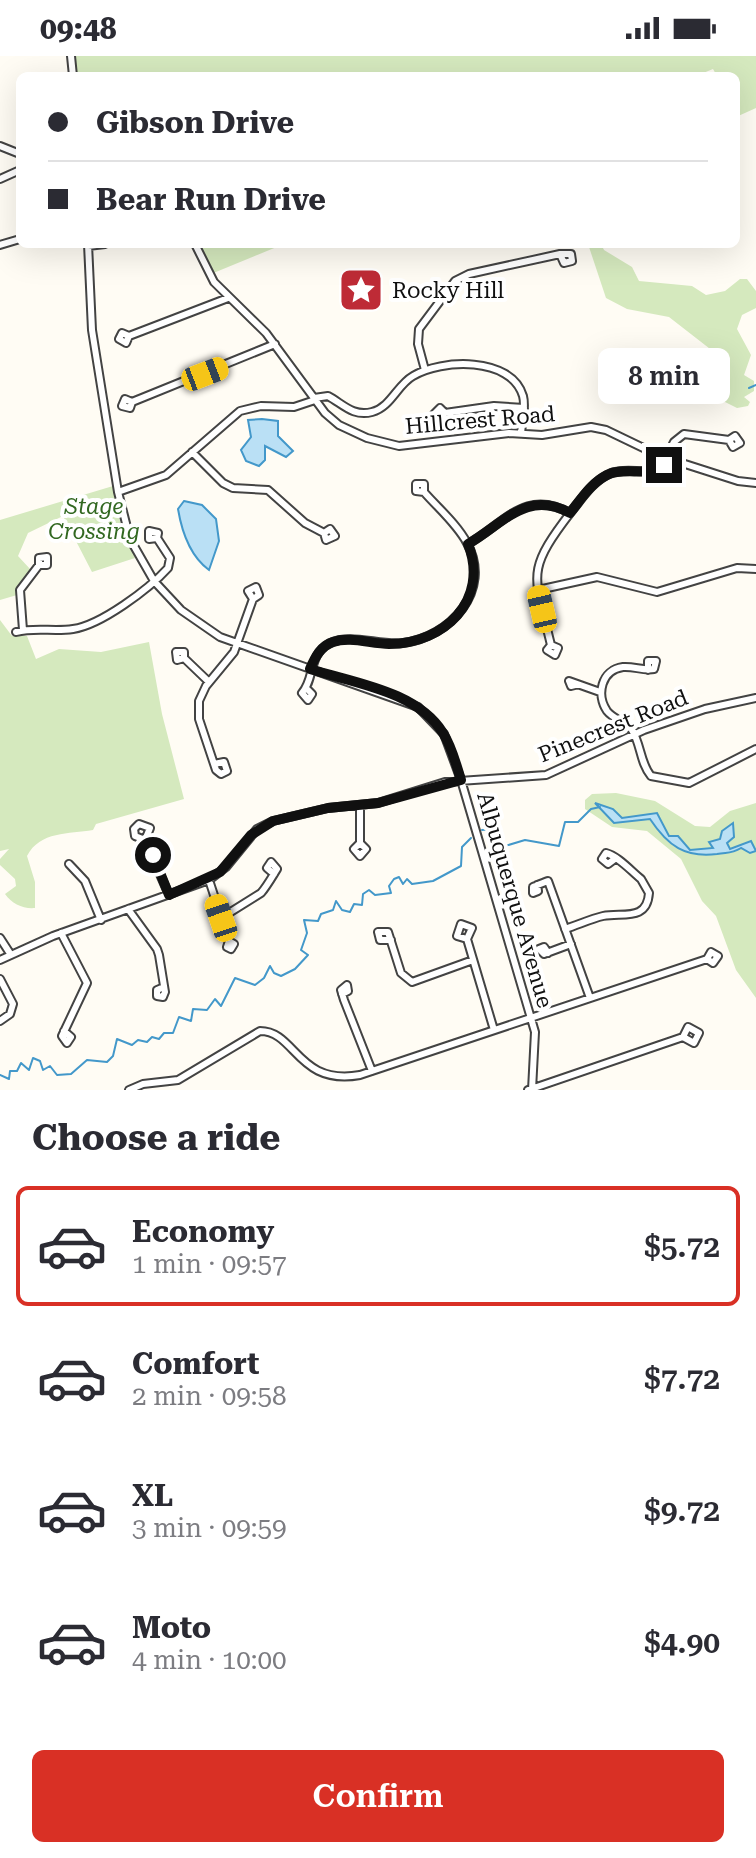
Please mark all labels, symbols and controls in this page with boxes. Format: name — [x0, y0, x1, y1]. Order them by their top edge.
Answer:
text: 09:48 — [40, 11, 117, 46]
text: Gibson Drive — [96, 105, 294, 140]
text: Bear Run Drive — [96, 182, 326, 217]
place icon: Rocky Hill — [337, 266, 385, 314]
place label: Rocky Hill — [392, 278, 504, 303]
callout: 8 min — [598, 349, 730, 405]
car — [178, 354, 232, 394]
text: 8 min — [628, 361, 700, 391]
street label: Hillcrest Road — [404, 401, 556, 439]
route end — [646, 447, 682, 483]
park label: Stage Crossing — [48, 494, 140, 544]
car — [525, 583, 559, 635]
street label: Pinecrest Road — [535, 685, 691, 767]
street label: Albuquerque Avenue — [472, 789, 558, 1011]
route start — [135, 837, 171, 873]
car — [202, 891, 240, 945]
text: Choose a ride — [32, 1117, 280, 1159]
icon: car — [36, 1210, 108, 1282]
text: Economy — [132, 1214, 274, 1249]
text: $5.72 — [644, 1229, 720, 1264]
text: 1 min · 09:57 — [132, 1249, 287, 1279]
icon: car — [36, 1342, 108, 1414]
text: Comfort — [132, 1346, 259, 1381]
text: $7.72 — [644, 1361, 720, 1396]
text: 2 min · 09:58 — [132, 1381, 287, 1411]
icon: car — [36, 1474, 108, 1546]
text: XL — [132, 1478, 173, 1513]
text: $9.72 — [644, 1493, 720, 1528]
text: 3 min · 09:59 — [132, 1513, 287, 1543]
icon: car — [36, 1606, 108, 1678]
text: Moto — [132, 1610, 211, 1645]
text: $4.90 — [644, 1625, 720, 1660]
text: 4 min · 10:00 — [132, 1645, 287, 1675]
button: Confirm — [32, 1750, 724, 1842]

